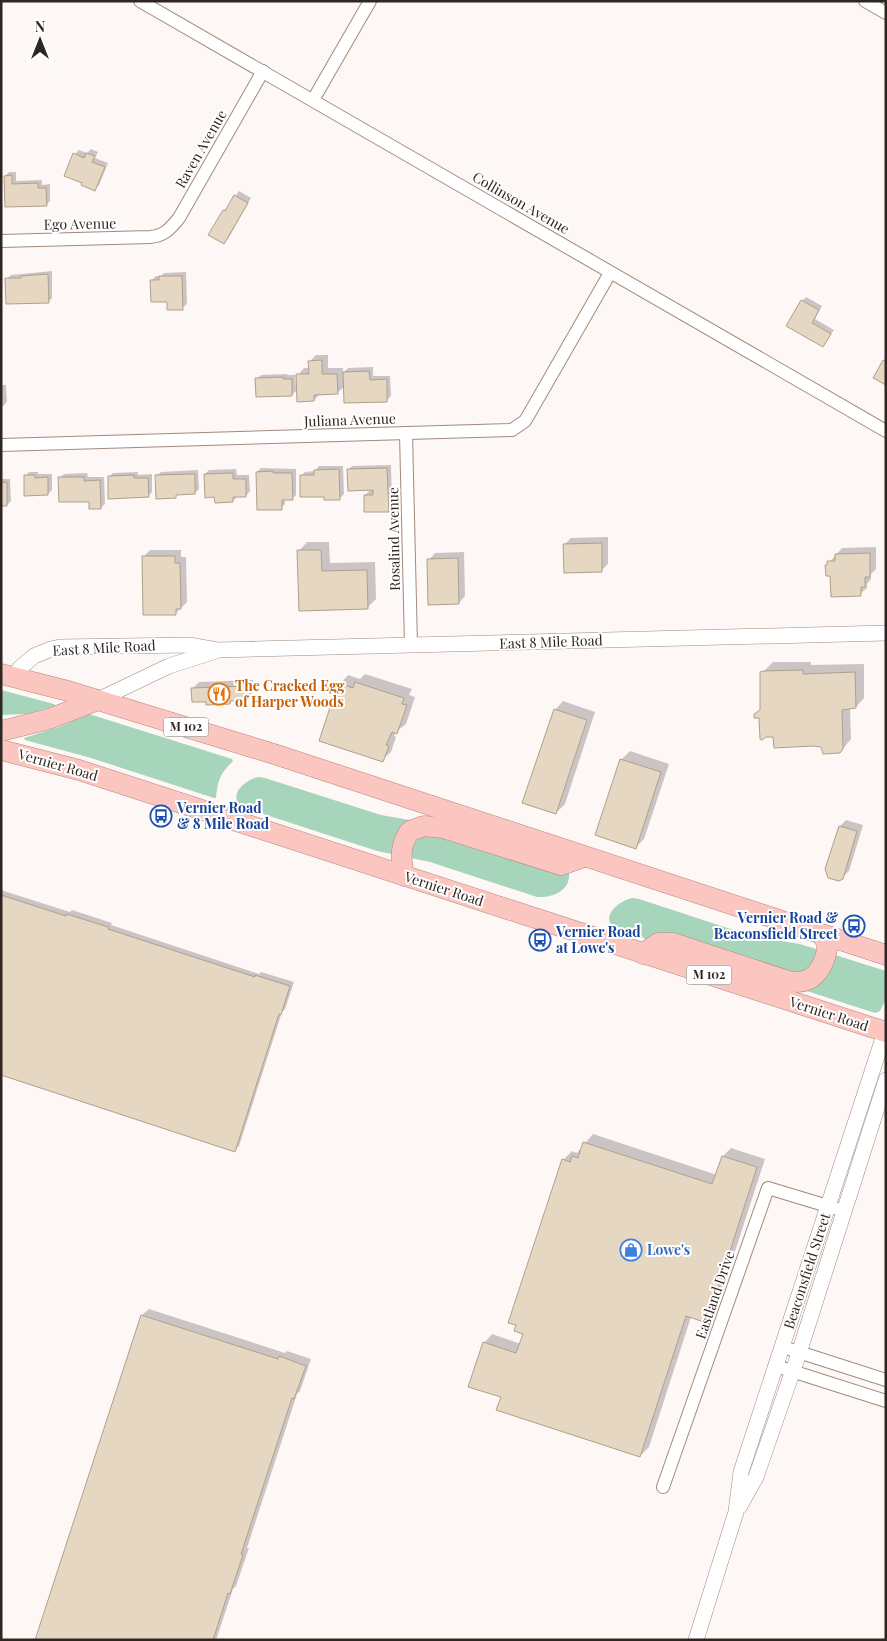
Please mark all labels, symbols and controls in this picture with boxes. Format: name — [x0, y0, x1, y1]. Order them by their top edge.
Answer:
north arrow — [15, 15, 65, 65]
text: N — [35, 17, 45, 36]
street label: Raven Avenue — [170, 106, 231, 191]
street label: Collinson Avenue — [469, 167, 573, 238]
street label: Ego Avenue — [43, 213, 116, 234]
street label: Juliana Avenue — [303, 408, 396, 431]
street label: Rosalind Avenue — [383, 487, 404, 591]
street label: East 8 Mile Road — [499, 630, 603, 653]
street label: East 8 Mile Road — [52, 635, 156, 660]
place label: The Cracked Egg of Harper Woods — [235, 676, 345, 711]
restaurant icon: The Cracked Egg of Harper Woods — [207, 682, 231, 706]
road number: M 102 — [164, 718, 208, 736]
street label: Vernier Road — [15, 744, 100, 785]
place label: Vernier Road & 8 Mile Road — [176, 798, 270, 833]
bus stop icon: Vernier Road & 8 Mile Road — [149, 804, 173, 828]
street label: Vernier Road — [401, 866, 486, 910]
place label: Vernier Road & Beaconsfield Street — [714, 908, 838, 943]
bus stop icon: Vernier Road & Beaconsfield Street — [842, 914, 866, 938]
place label: Vernier Road at Lowe's — [555, 922, 641, 957]
bus stop icon: Vernier Road at Lowe's — [528, 928, 552, 952]
road number: M 102 — [686, 966, 732, 984]
street label: Vernier Road — [786, 991, 871, 1035]
street label: Beaconsfield Street — [779, 1210, 835, 1331]
shop icon: Lowe's — [619, 1238, 643, 1262]
place label: Lowe's — [647, 1240, 690, 1259]
street label: Eastland Drive — [691, 1248, 738, 1341]

